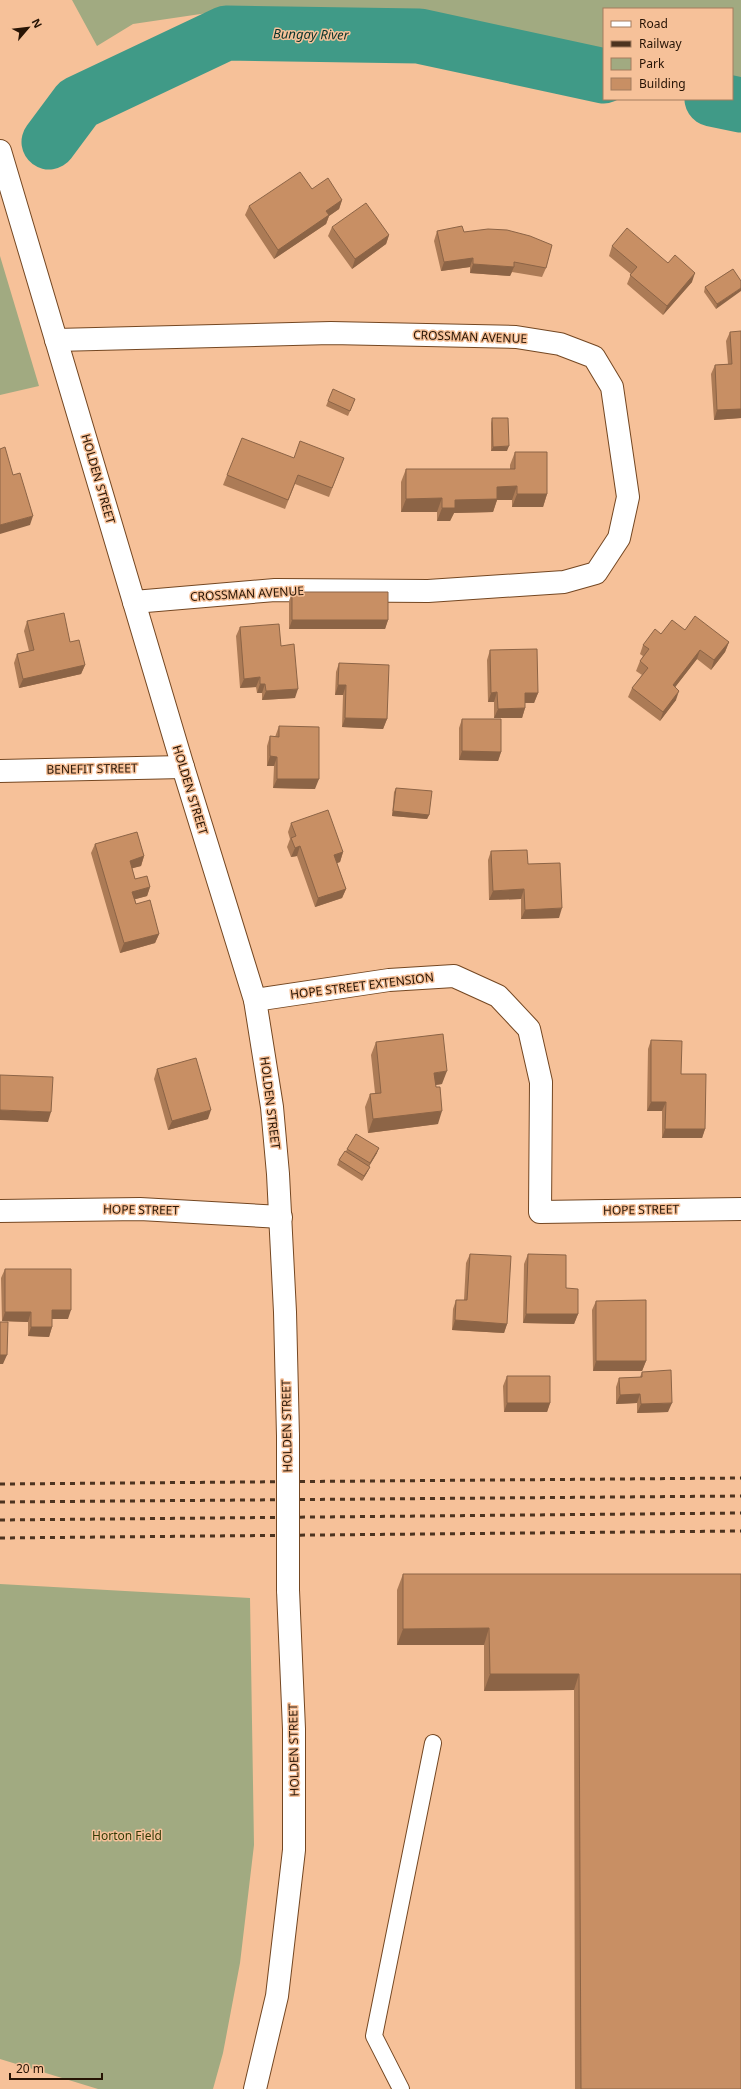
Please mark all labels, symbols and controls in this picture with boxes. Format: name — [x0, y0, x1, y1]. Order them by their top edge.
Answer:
north arrow — [8, 8, 48, 48]
legend — [603, 8, 733, 100]
text: Road — [639, 15, 668, 32]
text: N — [29, 16, 46, 31]
water label: Bungay River — [273, 24, 350, 44]
text: Railway — [639, 35, 683, 52]
text: Park — [639, 55, 665, 72]
text: Building — [639, 75, 686, 92]
street label: CROSSMAN AVENUE — [413, 326, 527, 347]
street label: HOLDEN STREET — [77, 432, 120, 526]
street label: CROSSMAN AVENUE — [190, 582, 304, 605]
street label: HOLDEN STREET — [169, 743, 212, 837]
street label: BENEFIT STREET — [46, 759, 138, 778]
street label: HOPE STREET EXTENSION — [289, 968, 435, 1003]
street label: HOLDEN STREET — [256, 1056, 285, 1150]
street label: HOPE STREET — [103, 1200, 180, 1219]
street label: HOPE STREET — [603, 1200, 679, 1219]
street label: HOLDEN STREET — [277, 1379, 296, 1473]
street label: HOLDEN STREET — [284, 1703, 303, 1797]
park label: Horton Field — [92, 1827, 162, 1844]
scale bar — [10, 2055, 102, 2081]
text: 20 m — [16, 2060, 44, 2077]

